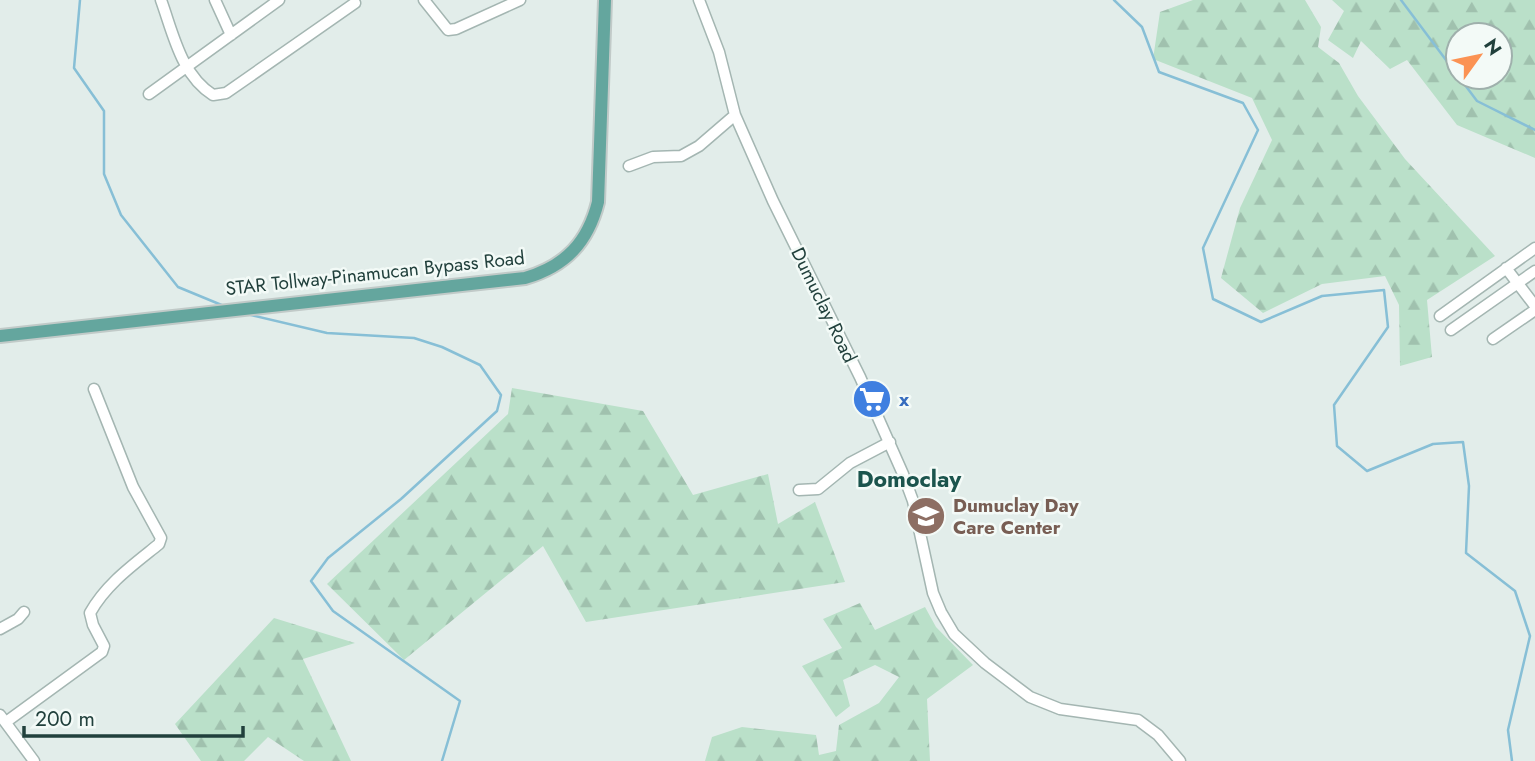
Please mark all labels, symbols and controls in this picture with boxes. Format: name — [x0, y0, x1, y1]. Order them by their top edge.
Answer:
north arrow — [1444, 21, 1514, 91]
text: N — [1477, 33, 1508, 61]
street label: Dumuclay Road — [784, 243, 864, 367]
street label: STAR Tollway-Pinamucan Bypass Road — [224, 244, 526, 302]
supermarket icon: x — [851, 378, 893, 420]
place label: x — [899, 386, 910, 413]
district label: Domoclay — [857, 462, 962, 496]
place label: Dumuclay Day Care Center — [953, 492, 1080, 541]
school or university icon: Dumuclay Day Care Center — [905, 495, 947, 537]
scale bar — [24, 694, 243, 738]
text: 200 m — [35, 704, 95, 734]

